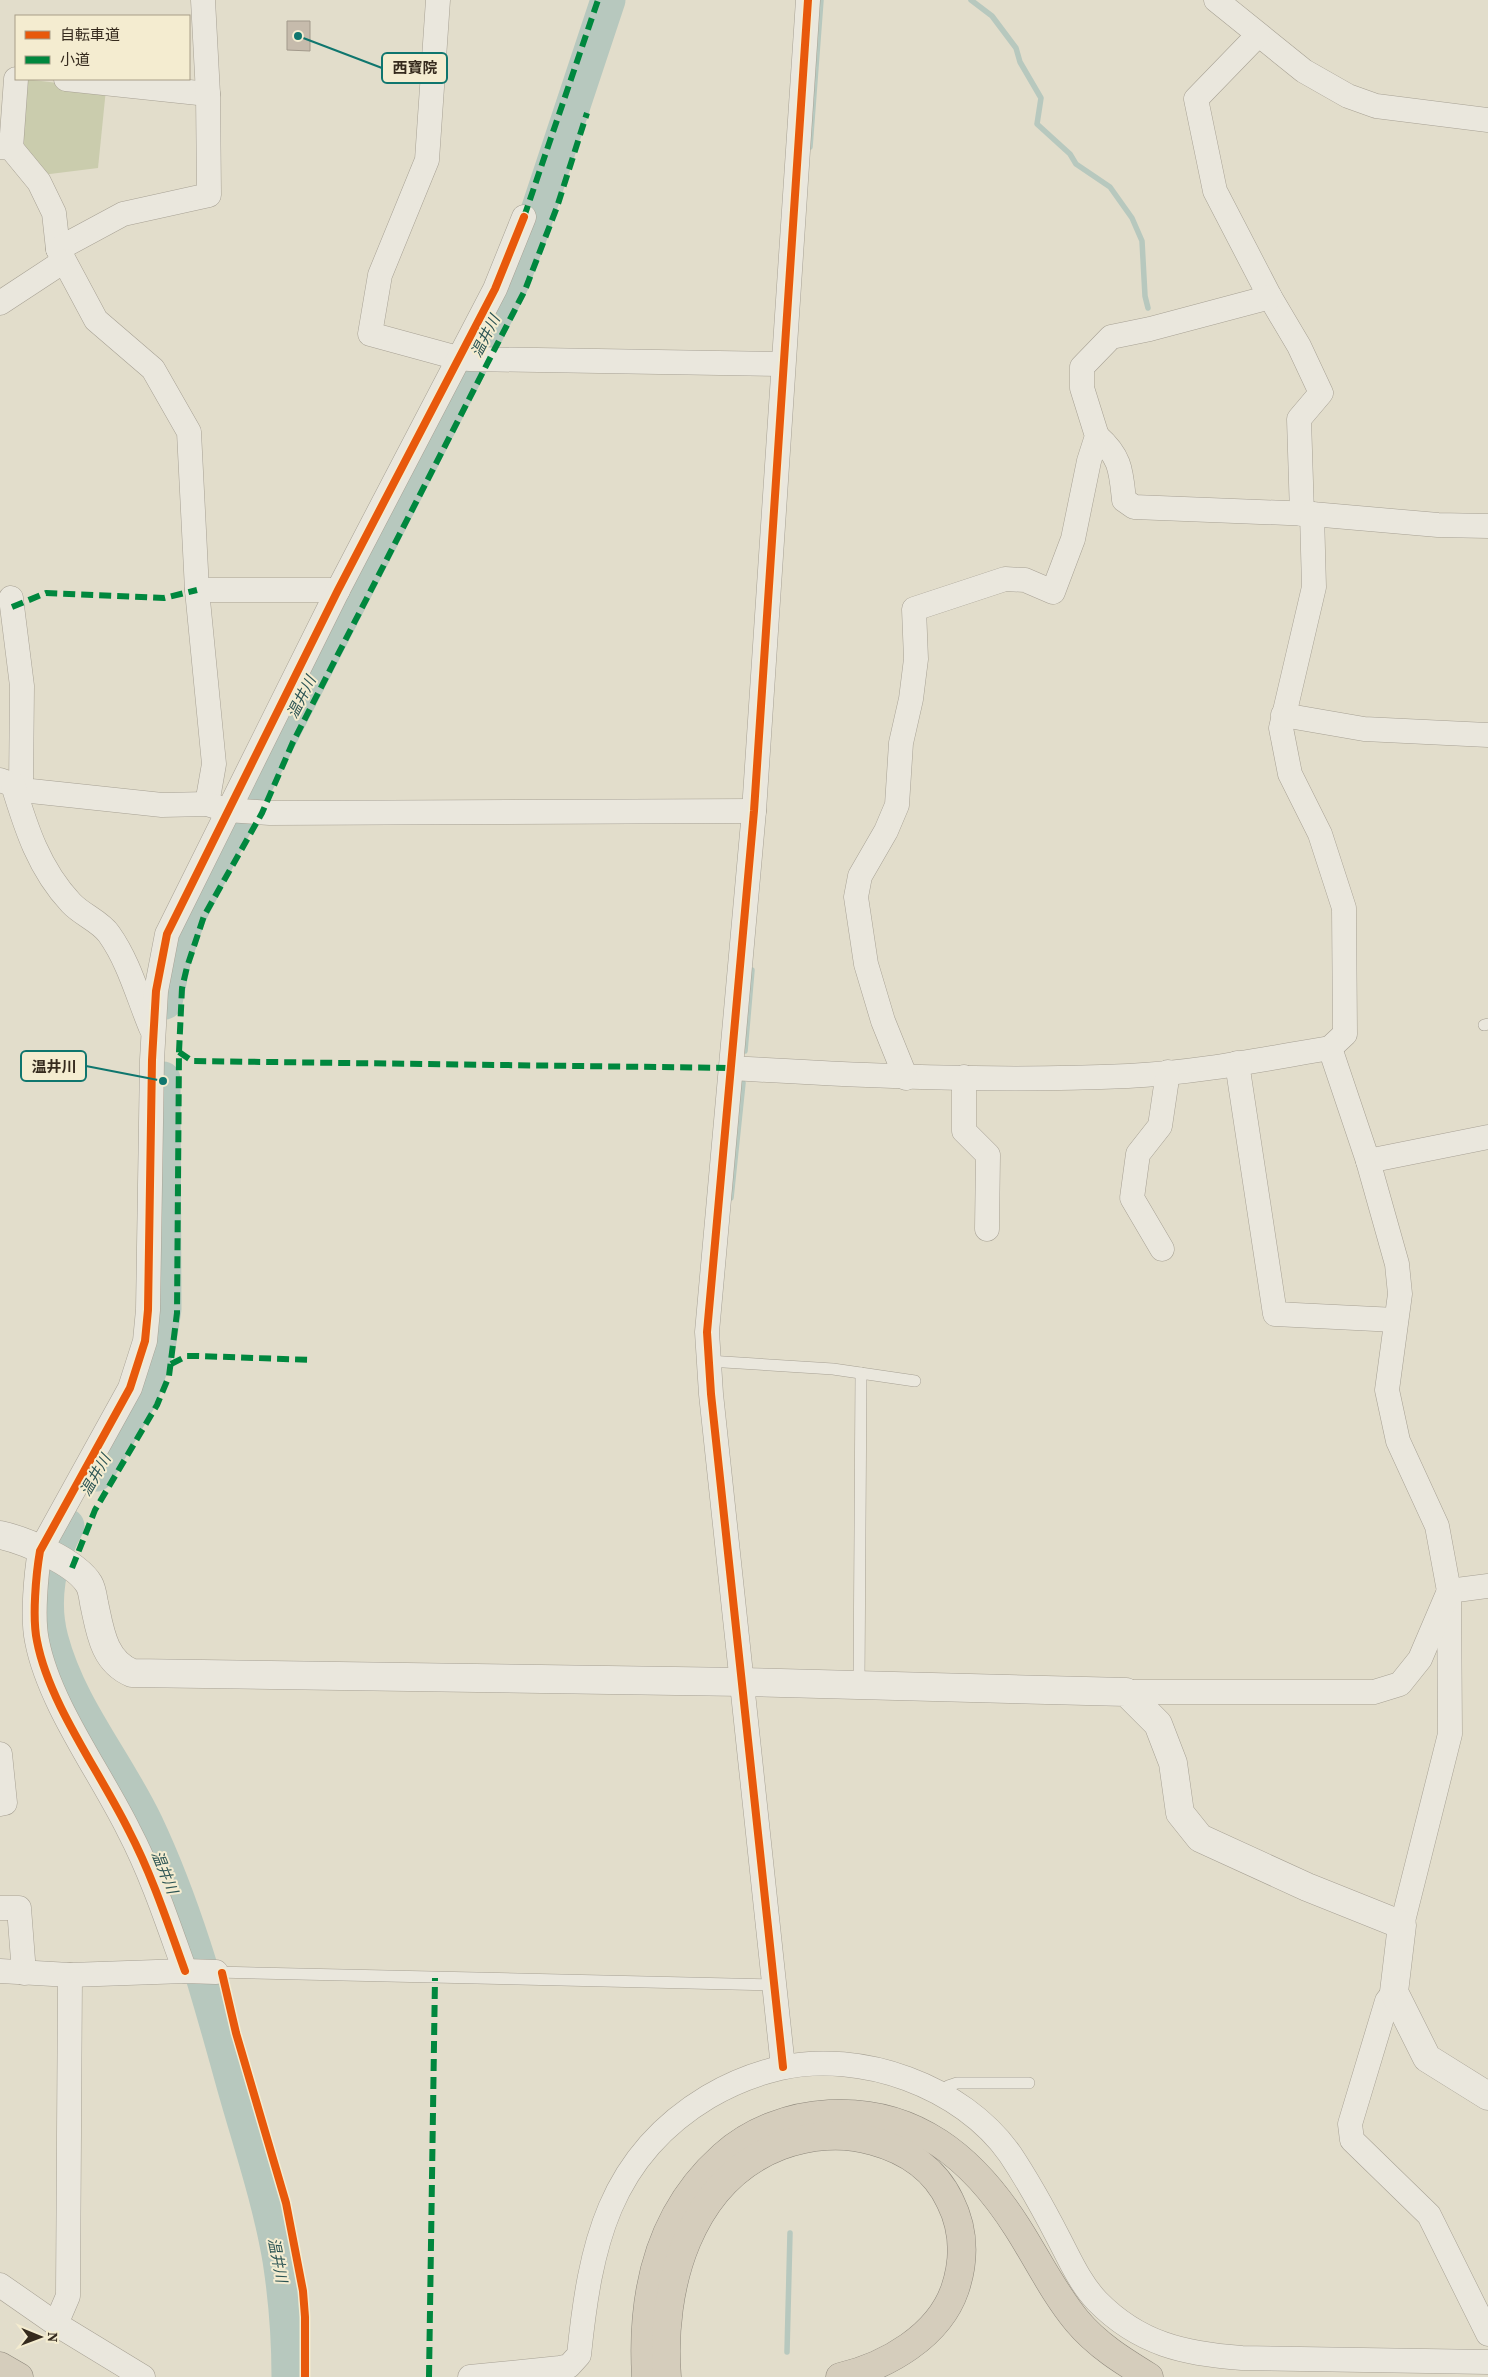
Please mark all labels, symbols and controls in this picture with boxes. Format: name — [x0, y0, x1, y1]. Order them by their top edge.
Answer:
legend — [15, 15, 190, 80]
text: 自転車道 — [60, 24, 120, 45]
text: 小道 — [60, 49, 90, 70]
callout: 西寶院 — [382, 53, 447, 83]
text: 西寶院 — [392, 57, 438, 78]
water label: 温井川 — [465, 309, 505, 361]
water label: 温井川 — [281, 670, 321, 722]
callout: 温井川 — [21, 1051, 86, 1081]
text: 温井川 — [31, 1056, 77, 1077]
water label: 温井川 — [75, 1449, 116, 1500]
water label: 温井川 — [147, 1847, 184, 1899]
water label: 温井川 — [263, 2236, 293, 2286]
north arrow — [15, 2312, 65, 2362]
text: N — [43, 2332, 63, 2343]

